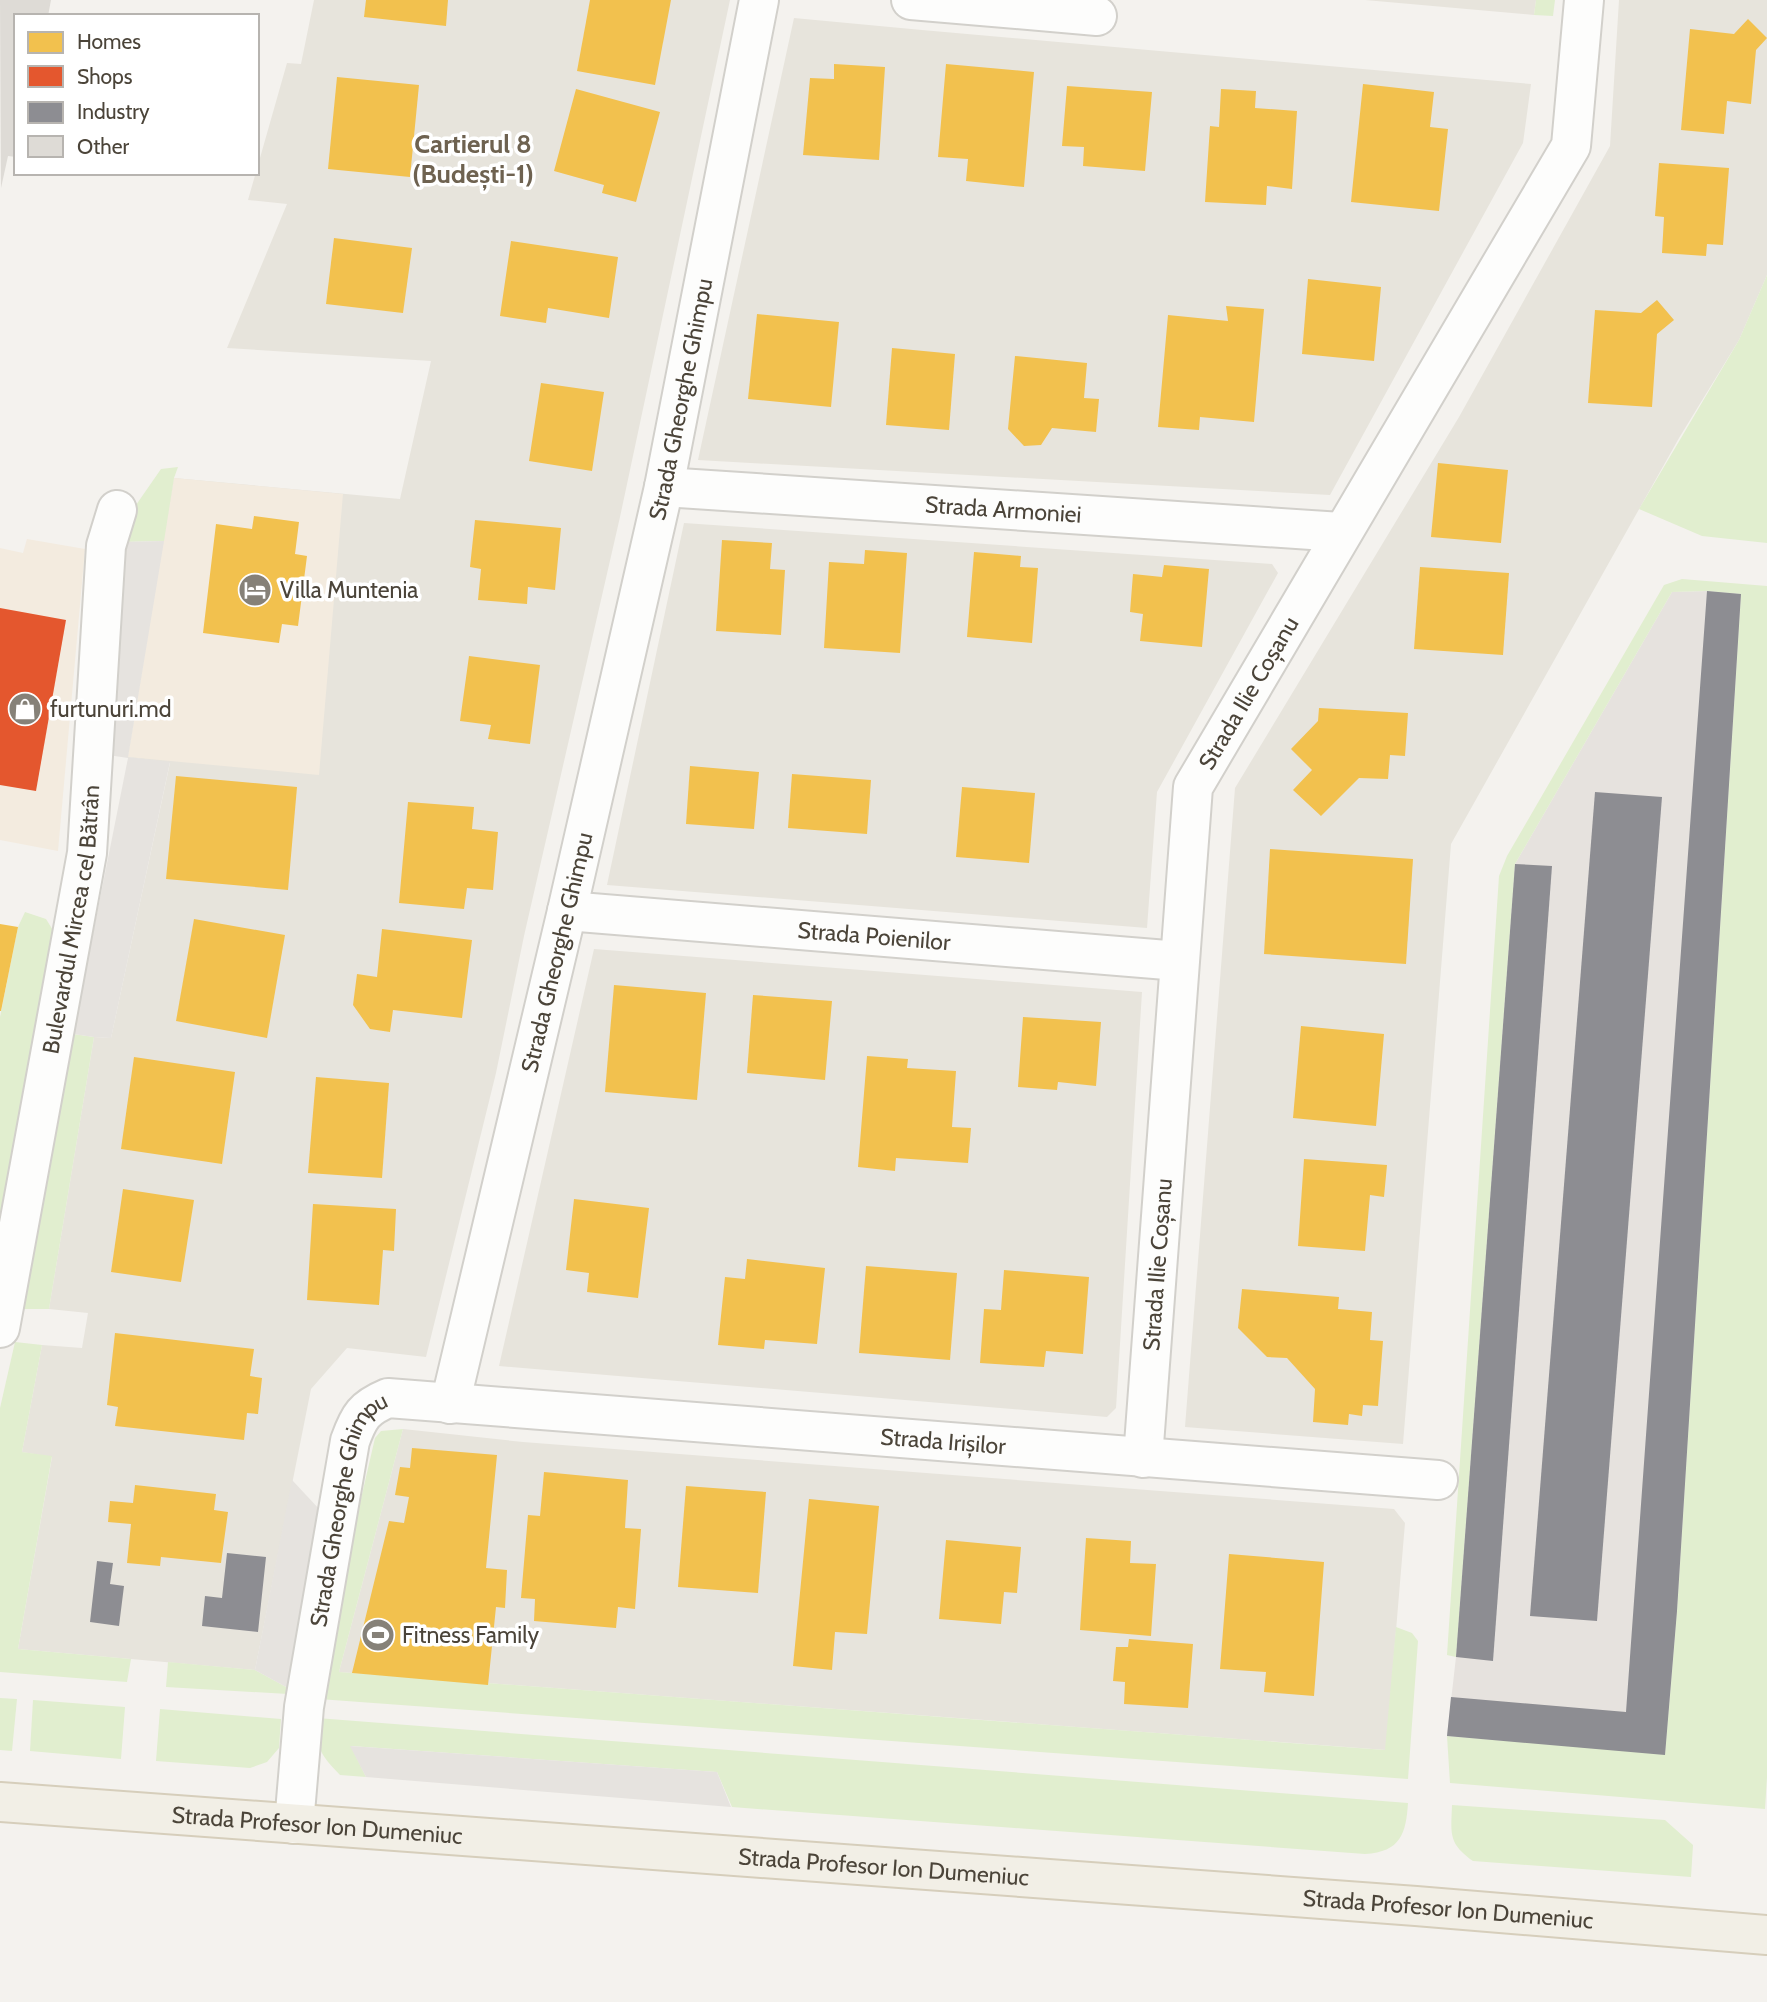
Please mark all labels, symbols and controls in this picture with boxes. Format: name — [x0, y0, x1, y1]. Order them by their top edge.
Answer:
legend — [14, 14, 259, 175]
text: Homes — [77, 29, 141, 54]
text: Shops — [77, 64, 133, 89]
text: Industry — [77, 99, 150, 124]
district label: Cartierul 8 (Budești-1) — [412, 128, 534, 191]
text: Other — [77, 134, 129, 159]
street label: Strada Gheorghe Ghimpu — [643, 276, 718, 523]
street label: Strada Armoniei — [924, 490, 1082, 529]
hotel icon: Villa Muntenia — [236, 571, 274, 609]
place label: Villa Muntenia — [280, 576, 418, 604]
street label: Strada Ilie Coșanu — [1192, 611, 1304, 775]
shop icon: furtunuri.md — [6, 690, 44, 728]
place label: furtunuri.md — [50, 695, 172, 723]
street label: Bulevardul Mircea cel Bătrân — [36, 784, 105, 1056]
street label: Strada Gheorghe Ghimpu — [515, 830, 599, 1075]
street label: Strada Poienilor — [796, 916, 952, 956]
street label: Strada Ilie Coșanu — [1137, 1177, 1178, 1352]
street label: Strada Gheorghe Ghimpu — [304, 1386, 392, 1629]
street label: Strada Irișilor — [879, 1422, 1007, 1460]
sports icon: Fitness Family — [359, 1616, 397, 1654]
place label: Fitness Family — [402, 1621, 539, 1649]
street label: Strada Profesor Ion Dumeniuc — [171, 1801, 464, 1850]
street label: Strada Profesor Ion Dumeniuc — [737, 1842, 1030, 1892]
street label: Strada Profesor Ion Dumeniuc — [1302, 1884, 1594, 1935]

